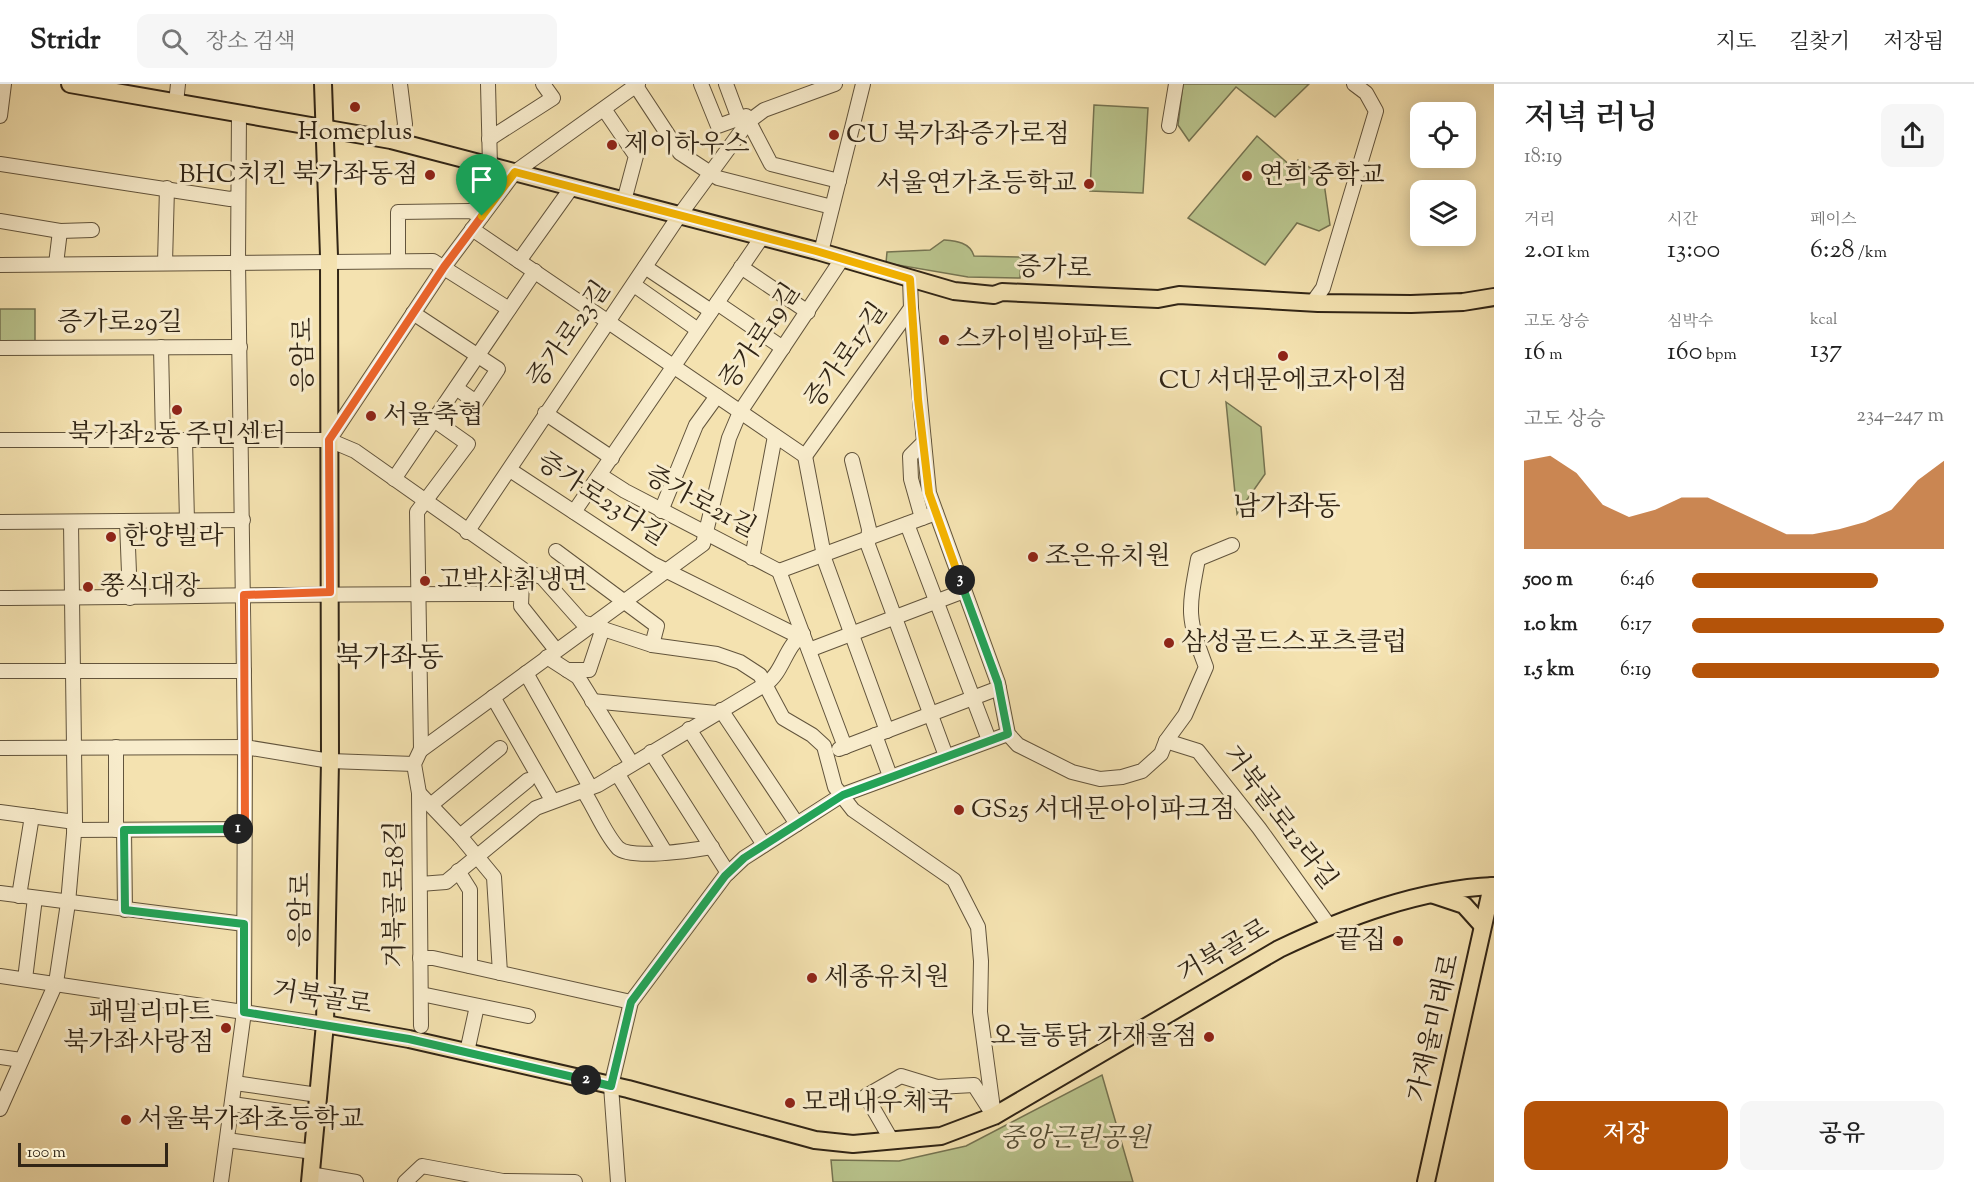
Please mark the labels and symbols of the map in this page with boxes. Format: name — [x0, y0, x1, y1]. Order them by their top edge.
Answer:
marker: Homeplus — [348, 100, 362, 114]
place label: Homeplus — [298, 114, 412, 151]
place label: CU 북가좌증가로점 — [846, 117, 1070, 154]
place label: 제이하우스 — [624, 127, 750, 164]
marker: CU 북가좌증가로점 — [827, 128, 841, 142]
marker: 제이하우스 — [605, 138, 619, 152]
pin — [456, 154, 507, 216]
place label: BHC치킨 북가좌동점 — [179, 157, 418, 194]
place label: 연희중학교 — [1259, 158, 1385, 195]
place label: 서울연가초등학교 — [876, 166, 1077, 203]
marker: BHC치킨 북가좌동점 — [423, 168, 437, 182]
marker: 연희중학교 — [1240, 169, 1254, 183]
marker: 서울연가초등학교 — [1082, 177, 1096, 191]
street label: 증가로 — [1016, 249, 1092, 289]
street label: 증가로23길 — [520, 274, 620, 396]
street label: 증가로19길 — [712, 276, 810, 398]
street label: 증가로17길 — [797, 295, 897, 417]
street label: 증가로29길 — [57, 305, 183, 342]
street label: 응암로 — [286, 317, 323, 393]
place label: 스카이빌아파트 — [956, 322, 1132, 359]
marker: 스카이빌아파트 — [937, 333, 951, 347]
marker: CU 서대문에코자이점 — [1276, 349, 1290, 363]
place label: CU 서대문에코자이점 — [1159, 363, 1407, 400]
place label: 서울축협 — [383, 398, 483, 435]
marker: 북가좌2동 주민센터 — [170, 403, 184, 417]
marker: 서울축협 — [364, 409, 378, 423]
place label: 북가좌2동 주민센터 — [68, 417, 286, 454]
street label: 증가로23다길 — [529, 444, 673, 556]
street label: 증가로21길 — [638, 458, 762, 548]
district label: 남가좌동 — [1233, 488, 1341, 528]
place label: 한양빌라 — [123, 519, 224, 556]
marker: 한양빌라 — [104, 530, 118, 544]
place label: 조은유치원 — [1045, 539, 1171, 576]
marker: 조은유치원 — [1026, 550, 1040, 564]
place label: 고박사칡냉면 — [437, 563, 588, 600]
pin: 3 — [945, 565, 975, 595]
place label: 쭝식대장 — [100, 569, 200, 606]
marker: 고박사칡냉면 — [418, 574, 432, 588]
marker: 쭝식대장 — [81, 580, 95, 594]
place label: 삼성골드스포츠클럽 — [1181, 625, 1407, 662]
marker: 삼성골드스포츠클럽 — [1162, 636, 1176, 650]
district label: 북가좌동 — [336, 639, 444, 679]
street label: 거북골로12라길 — [1213, 738, 1345, 898]
place label: GS25 서대문아이파크점 — [971, 792, 1235, 829]
marker: GS25 서대문아이파크점 — [952, 803, 966, 817]
pin: 1 — [223, 814, 253, 844]
street label: 거북골로18길 — [378, 820, 415, 968]
street label: 응암로 — [283, 872, 321, 948]
street label: 거북골로 — [1171, 911, 1277, 993]
place label: 끝집 — [1336, 923, 1386, 960]
marker: 끝집 — [1391, 934, 1405, 948]
street label: 가재울미래로 — [1400, 950, 1470, 1106]
place label: 세종유치원 — [824, 960, 950, 997]
marker: 세종유치원 — [805, 971, 819, 985]
street label: 거북골로 — [269, 973, 375, 1025]
place label: 패밀리마트 북가좌사랑점 — [63, 995, 214, 1062]
place label: 오늘통닭 가재울점 — [991, 1019, 1197, 1056]
marker: 패밀리마트 북가좌사랑점 — [219, 1021, 233, 1035]
marker: 오늘통닭 가재울점 — [1202, 1030, 1216, 1044]
pin: 2 — [571, 1065, 601, 1095]
place label: 모래내우체국 — [802, 1085, 953, 1122]
marker: 모래내우체국 — [783, 1096, 797, 1110]
place label: 서울북가좌초등학교 — [138, 1102, 364, 1139]
marker: 서울북가좌초등학교 — [119, 1113, 133, 1127]
park label: 중앙근린공원 — [1000, 1121, 1152, 1158]
scale bar — [18, 1140, 168, 1168]

